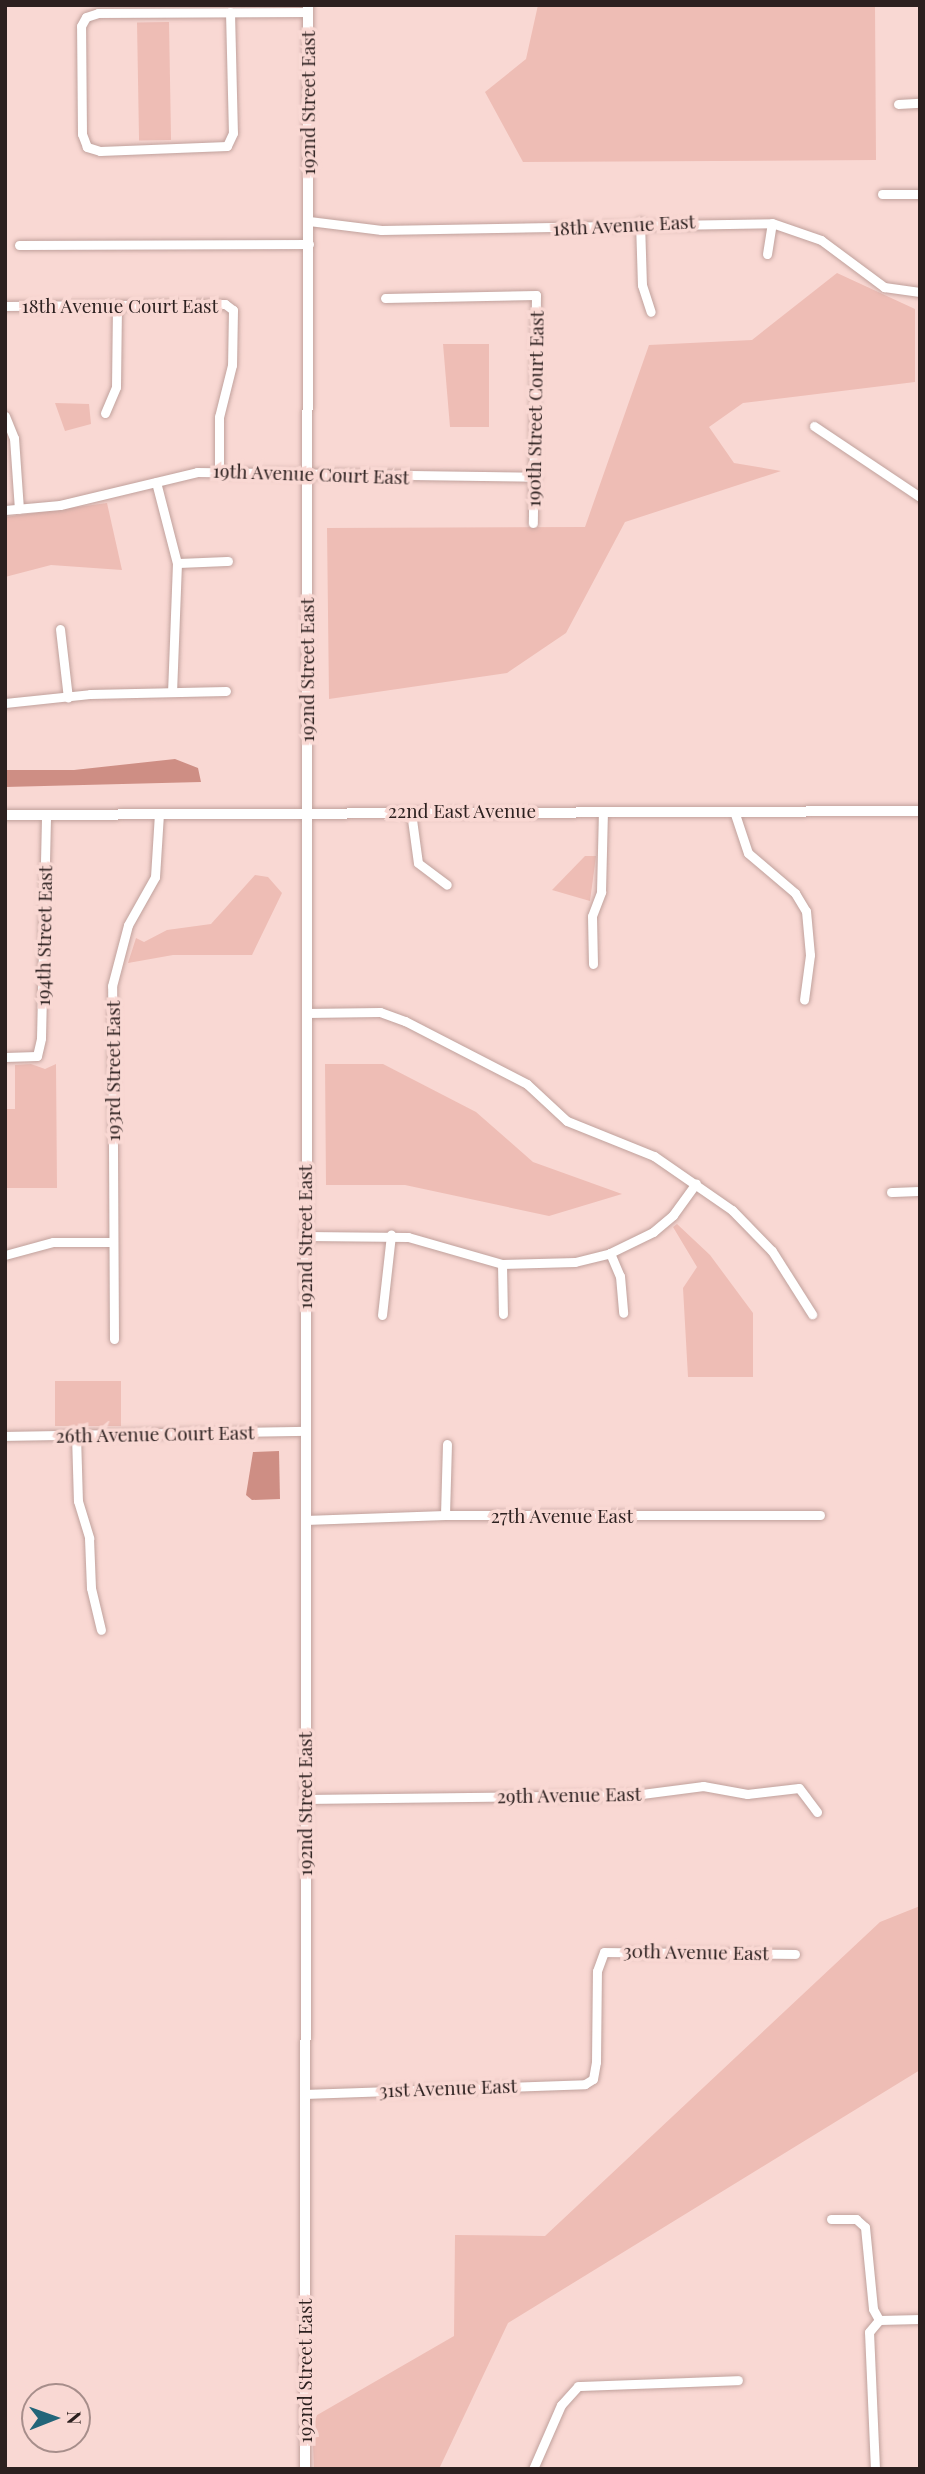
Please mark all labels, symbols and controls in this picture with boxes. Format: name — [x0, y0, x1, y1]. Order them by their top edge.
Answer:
street label: 192nd Street East — [297, 31, 319, 175]
street label: 18th Avenue East — [552, 210, 696, 240]
street label: 18th Avenue Court East — [21, 295, 219, 317]
street label: 190th Street Court East — [522, 310, 548, 508]
street label: 19th Avenue Court East — [212, 459, 410, 489]
street label: 192nd Street East — [296, 598, 318, 742]
street label: 22nd East Avenue — [388, 800, 536, 822]
street label: 194th Street East — [31, 865, 57, 1007]
street label: 193rd Street East — [102, 1000, 124, 1142]
street label: 192nd Street East — [294, 1165, 316, 1309]
street label: 26th Avenue Court East — [55, 1421, 255, 1447]
street label: 27th Avenue East — [490, 1505, 634, 1527]
street label: 192nd Street East — [294, 1732, 316, 1876]
street label: 29th Avenue East — [496, 1782, 642, 1808]
street label: 30th Avenue East — [623, 1939, 769, 1965]
street label: 31st Avenue East — [378, 2074, 518, 2102]
street label: 192nd Street East — [294, 2299, 316, 2443]
north arrow — [21, 2383, 91, 2453]
text: N — [62, 2411, 88, 2425]

